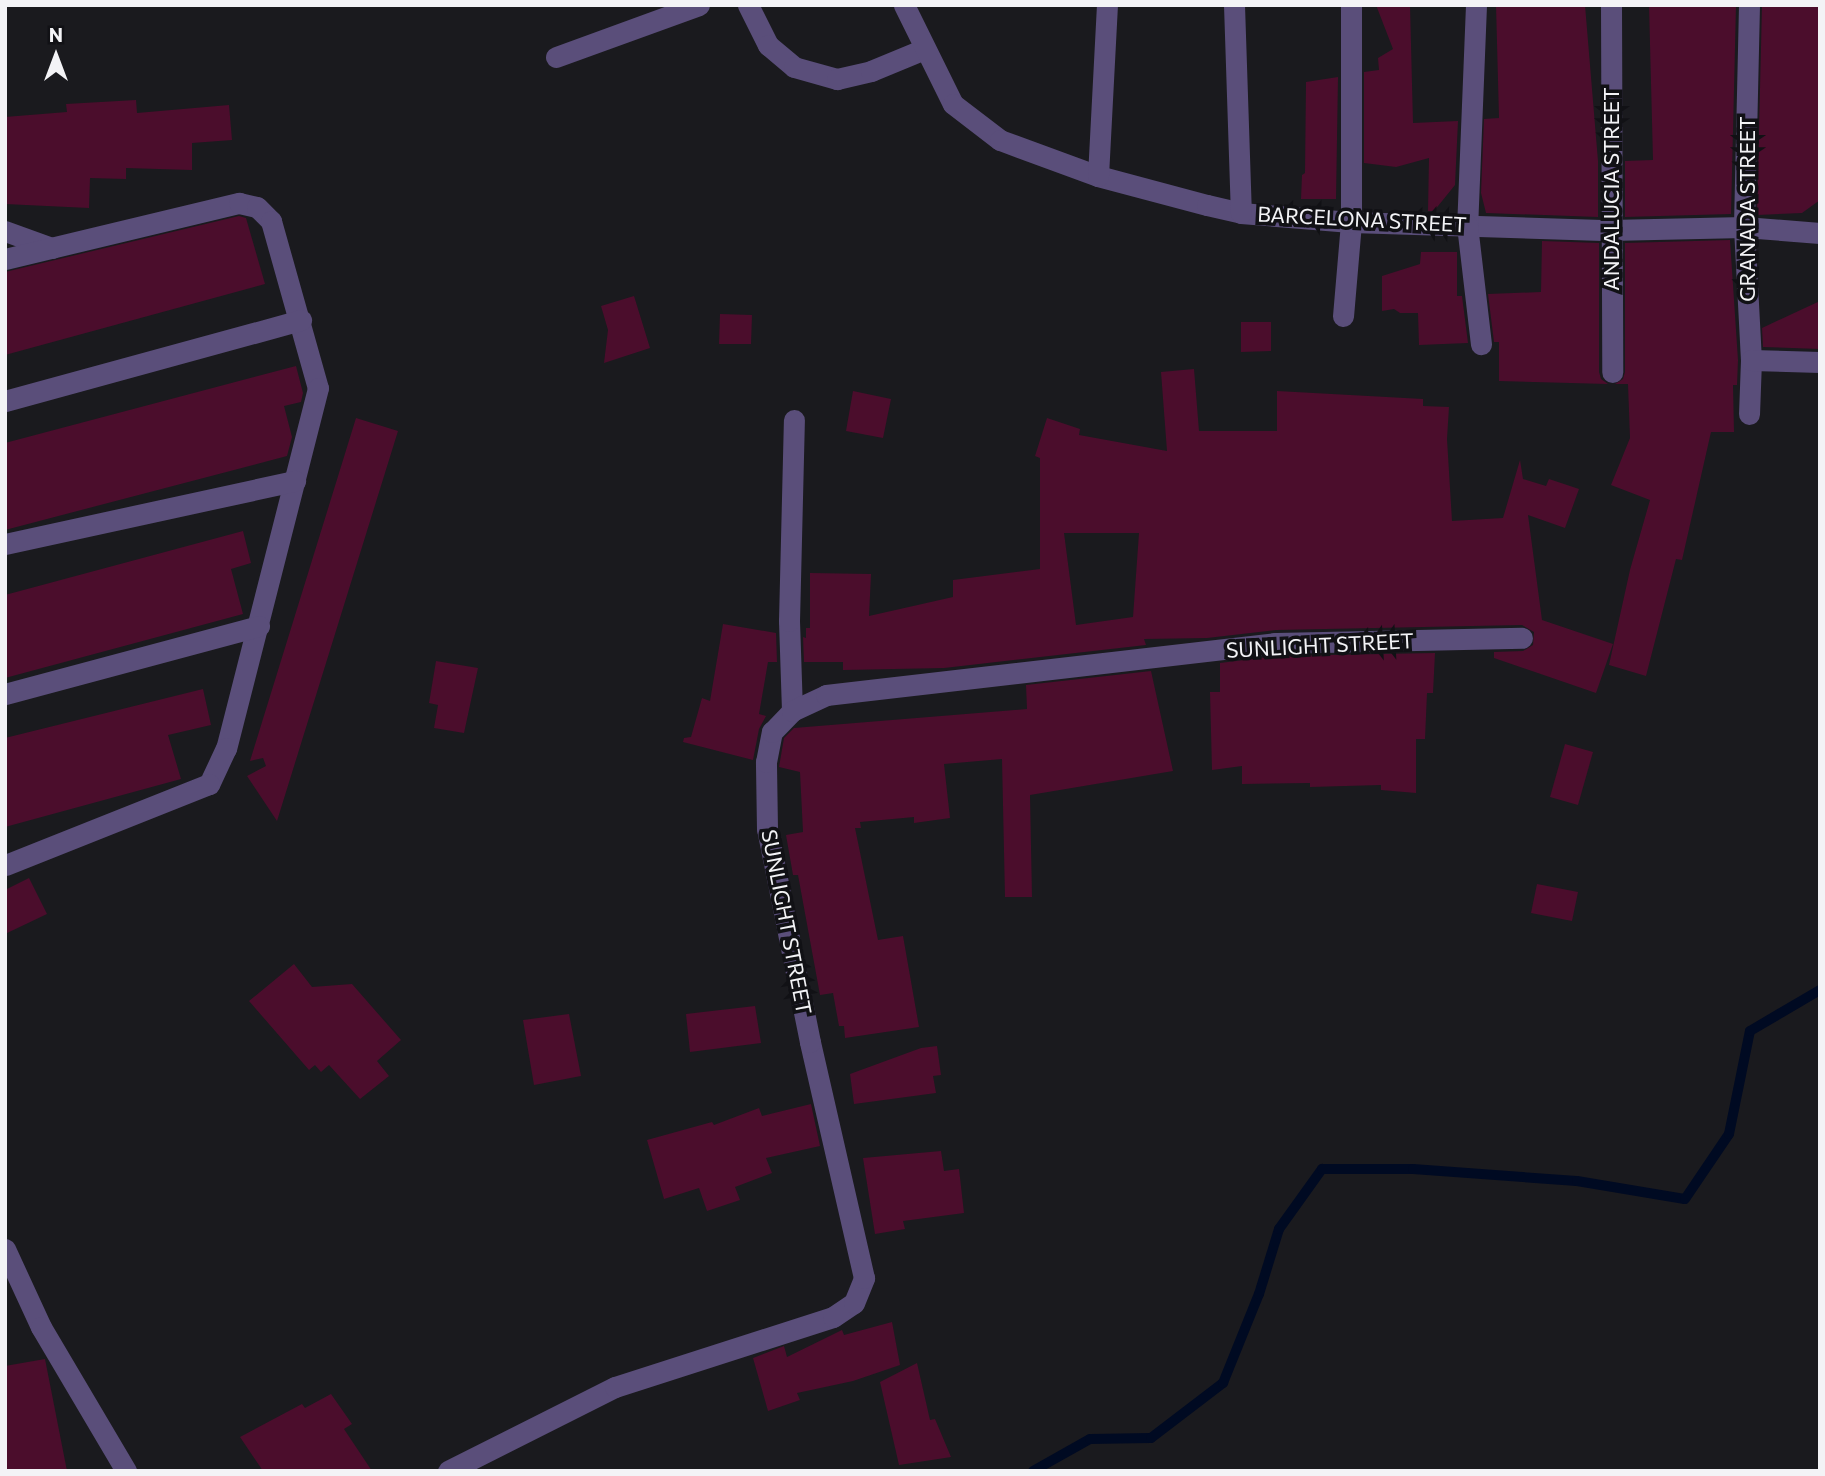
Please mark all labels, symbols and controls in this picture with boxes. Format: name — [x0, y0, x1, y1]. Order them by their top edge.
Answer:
north arrow — [21, 21, 91, 91]
text: N — [49, 23, 63, 46]
street label: ANDALUCIA STREET — [1598, 87, 1624, 291]
street label: GRANADA STREET — [1734, 116, 1760, 302]
street label: BARCELONA STREET — [1257, 201, 1467, 237]
street label: SUNLIGHT STREET — [1225, 627, 1415, 663]
street label: SUNLIGHT STREET — [757, 827, 817, 1017]

